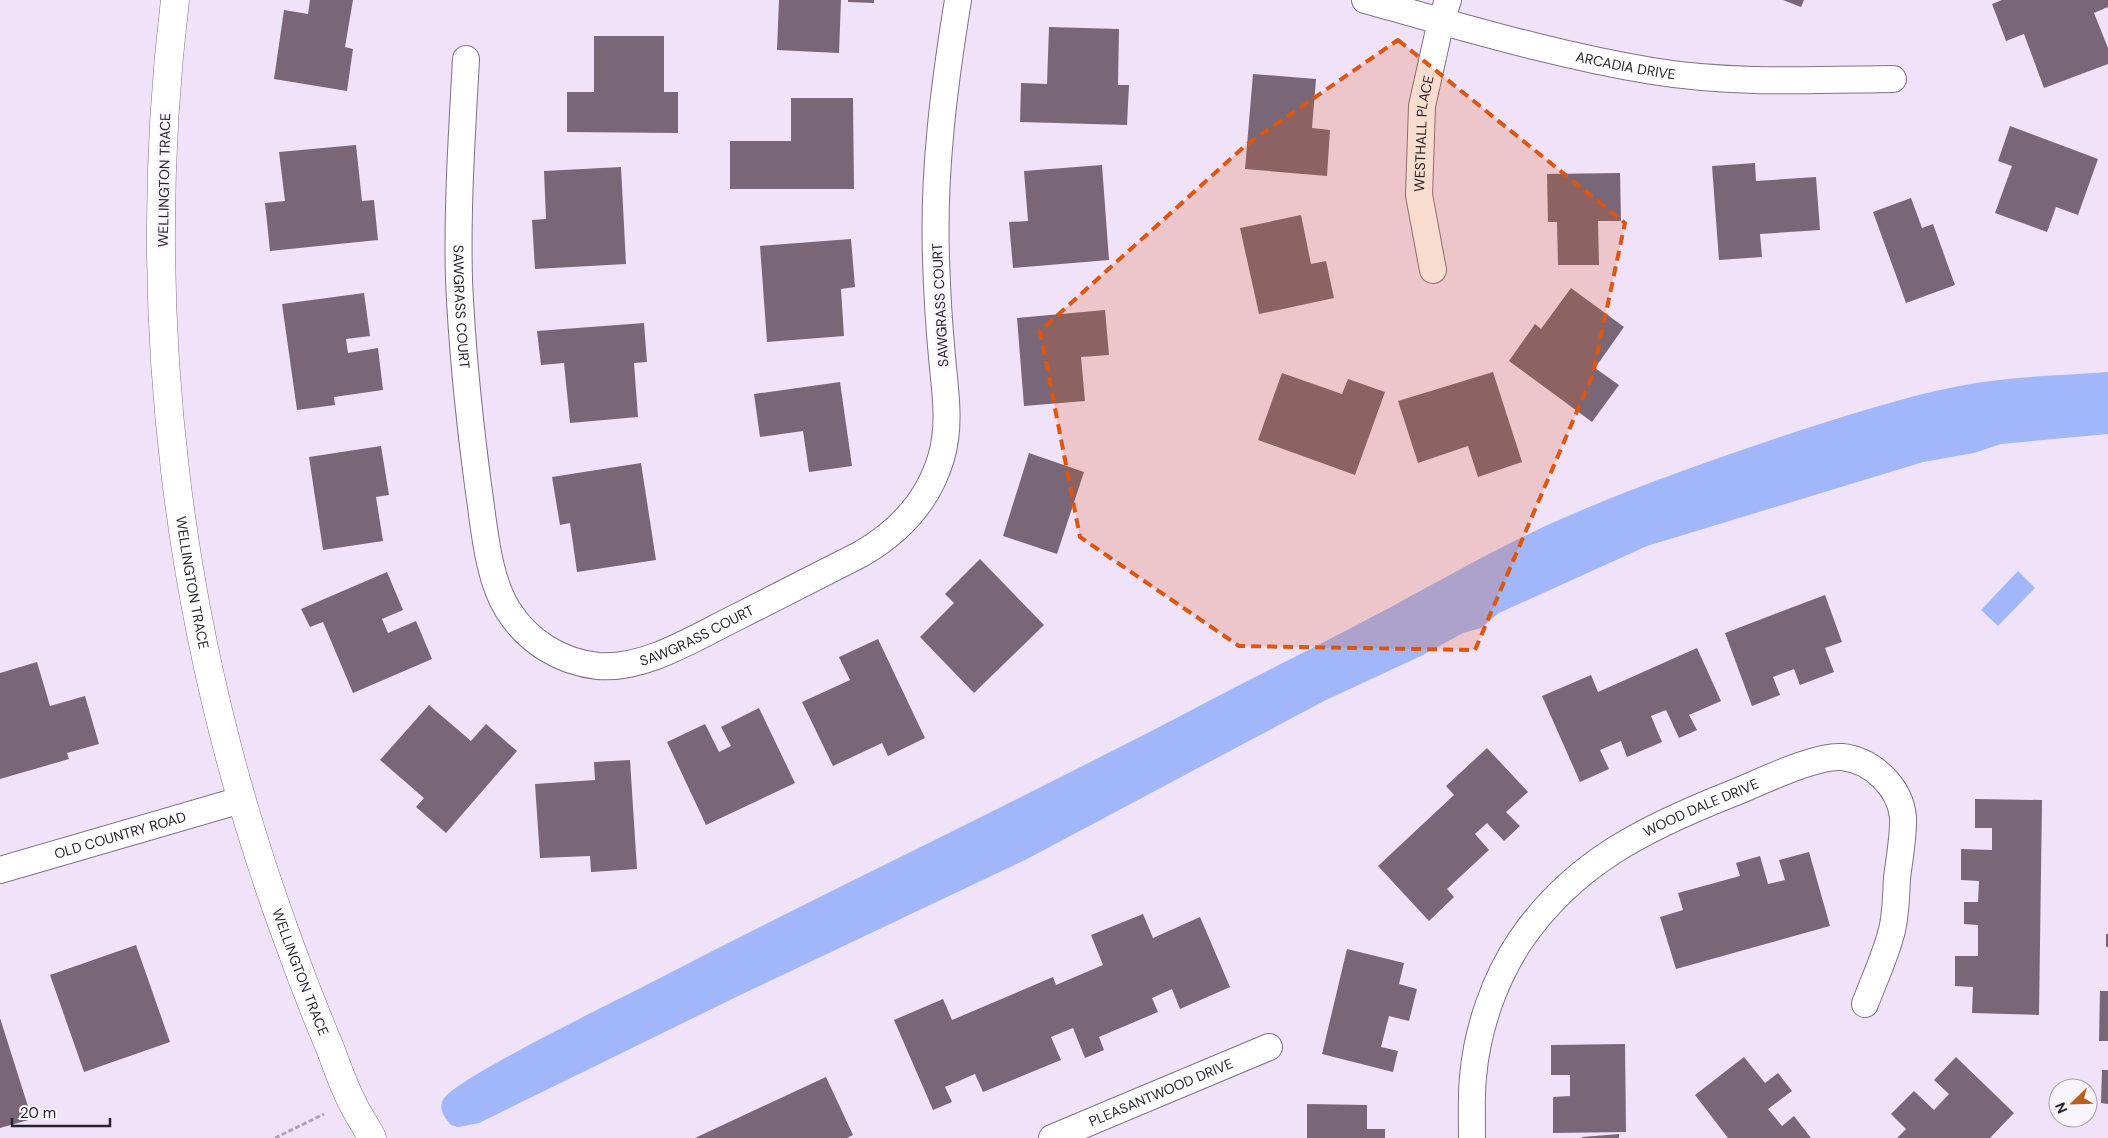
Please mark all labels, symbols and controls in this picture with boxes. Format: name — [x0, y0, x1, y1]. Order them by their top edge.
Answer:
street label: ARCADIA DRIVE — [1574, 47, 1677, 83]
street label: WESTHALL PLACE — [1410, 74, 1438, 192]
street label: WELLINGTON TRACE — [154, 113, 174, 247]
street label: SAWGRASS COURT — [928, 242, 952, 367]
street label: SAWGRASS COURT — [450, 245, 474, 370]
street label: WELLINGTON TRACE — [172, 515, 213, 651]
street label: SAWGRASS COURT — [638, 601, 757, 670]
street label: WOOD DALE DRIVE — [1640, 774, 1761, 841]
street label: OLD COUNTRY ROAD — [52, 807, 188, 863]
street label: WELLINGTON TRACE — [268, 906, 333, 1038]
street label: PLEASANTWOOD DRIVE — [1086, 1054, 1236, 1131]
north arrow — [2048, 1078, 2098, 1128]
scale bar — [12, 1096, 110, 1128]
text: N — [2051, 1100, 2071, 1116]
text: 20 m — [20, 1103, 56, 1123]

